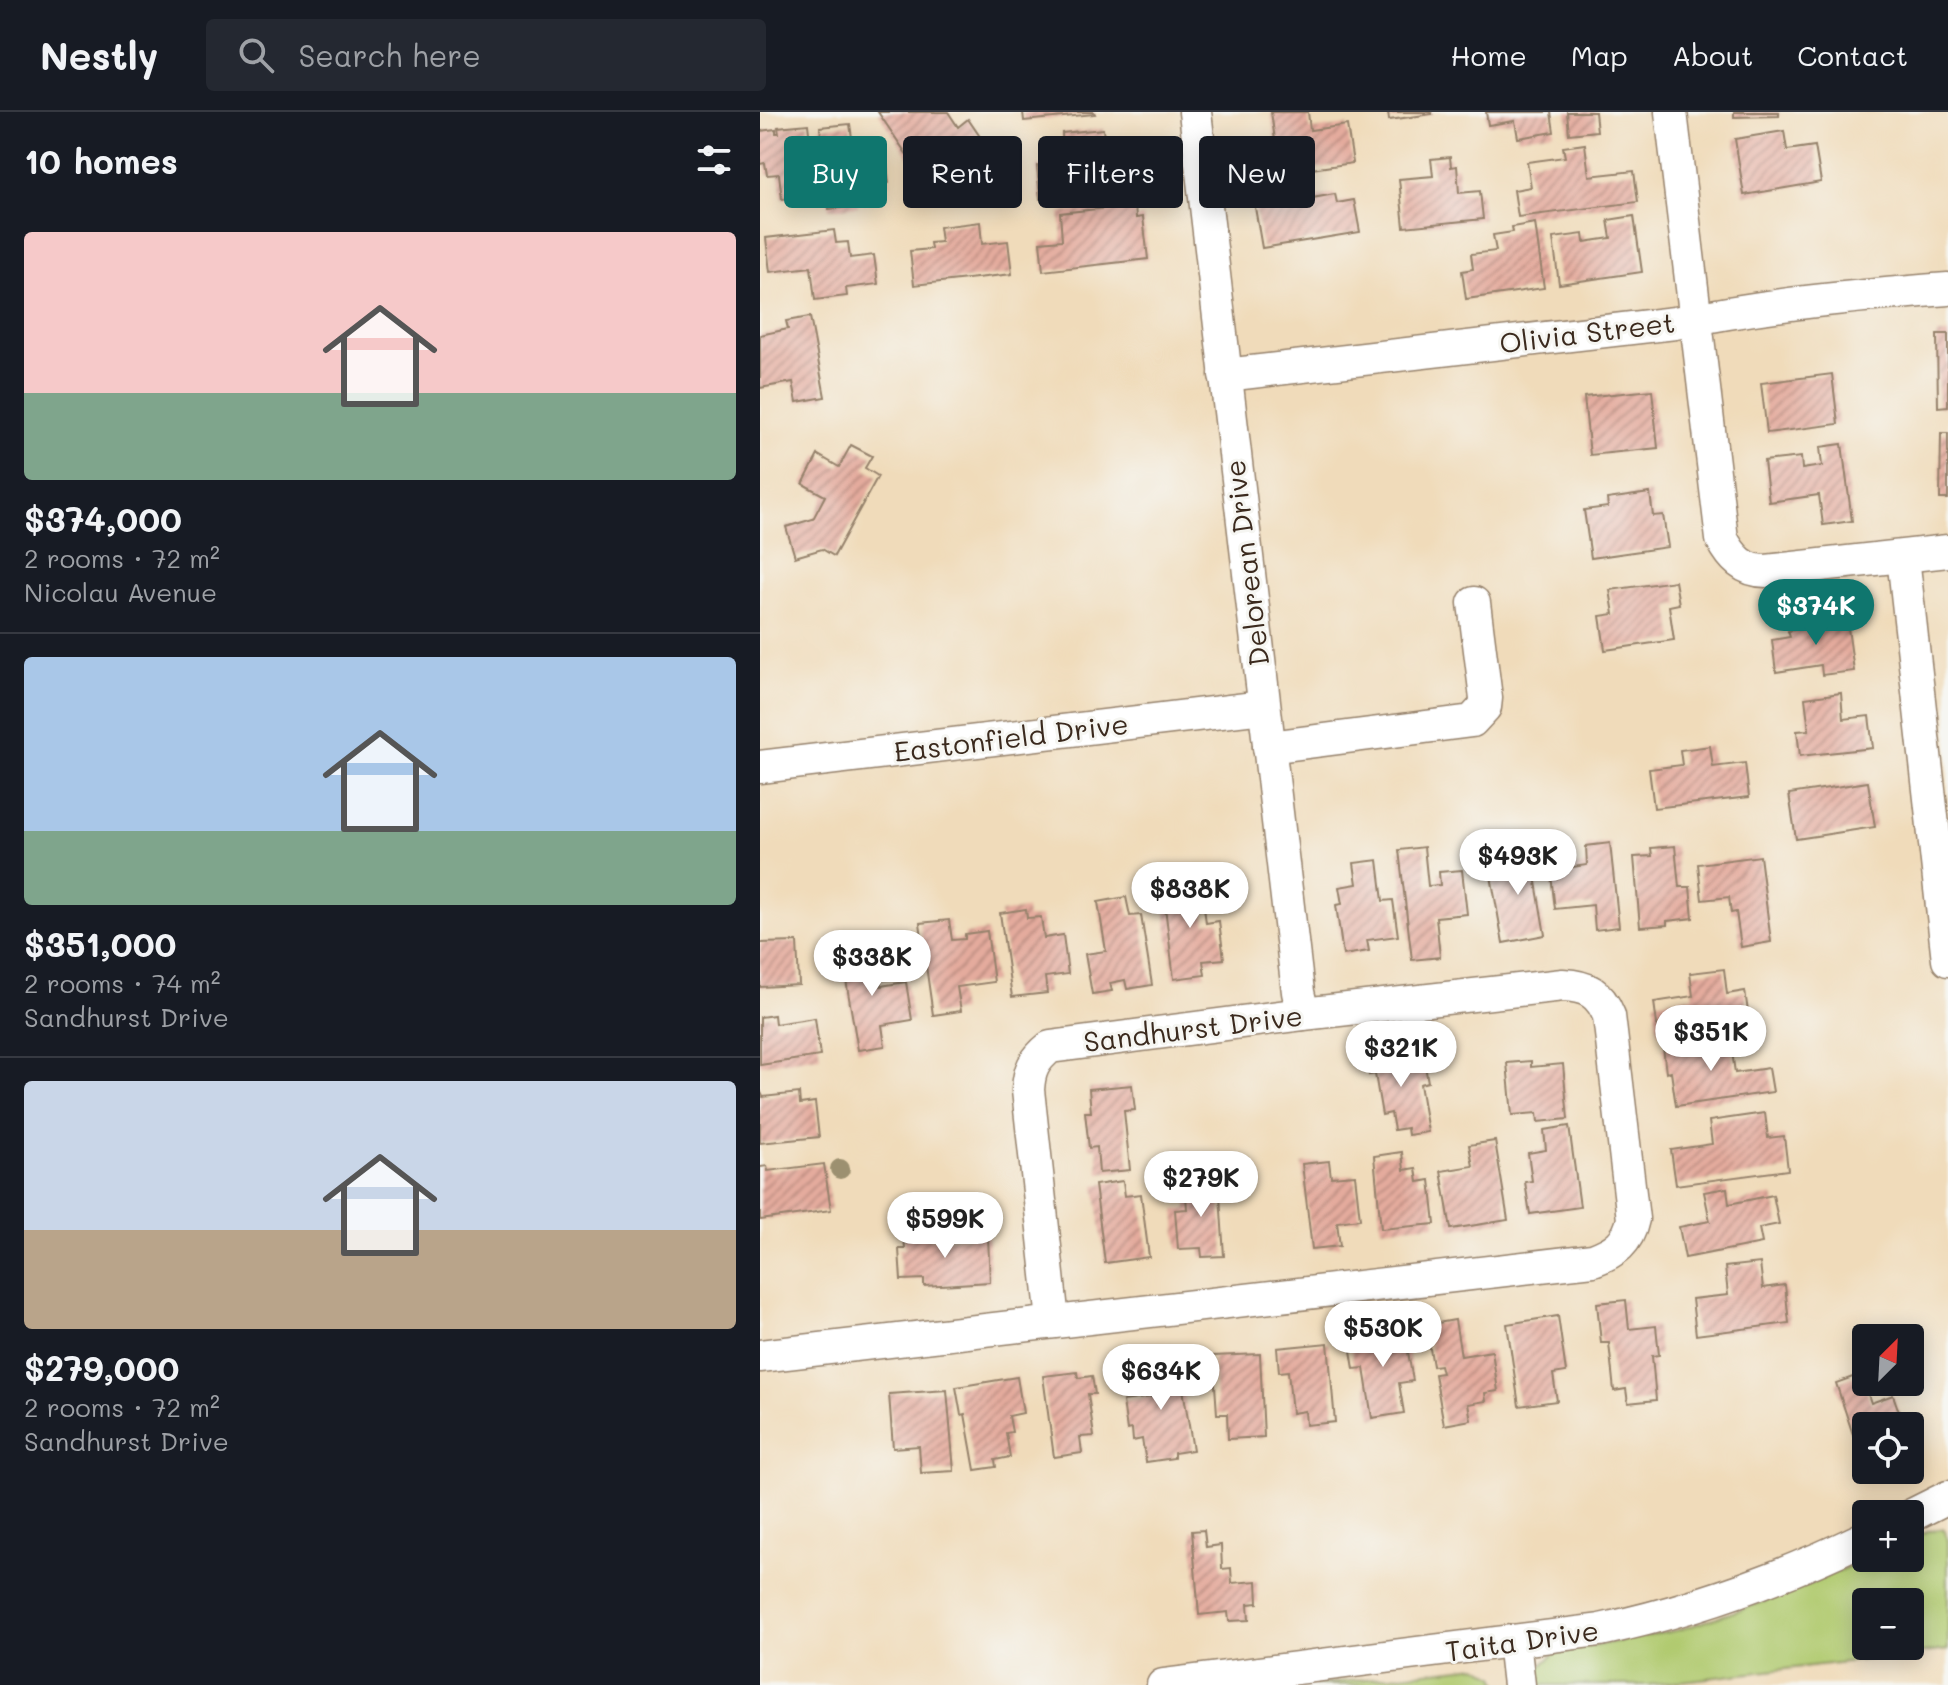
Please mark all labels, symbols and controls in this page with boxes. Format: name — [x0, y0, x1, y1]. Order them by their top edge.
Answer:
search box — [206, 19, 766, 91]
text: Nestly — [40, 30, 158, 80]
icon: search — [234, 33, 278, 77]
text: Search here — [298, 35, 481, 75]
text: Home — [1451, 37, 1527, 73]
text: Map — [1571, 37, 1628, 73]
text: About — [1672, 37, 1753, 73]
text: Contact — [1797, 37, 1908, 73]
chip: Buy — [784, 136, 887, 208]
chip: Rent — [903, 136, 1022, 208]
chip: Filters — [1038, 136, 1183, 208]
chip: New — [1199, 136, 1315, 208]
text: 10 homes — [24, 138, 178, 183]
icon: filters — [692, 138, 736, 182]
icon: home — [308, 284, 452, 428]
street label: Olivia Street — [1497, 303, 1677, 361]
street label: Delorean Drive — [1215, 458, 1277, 668]
text: $374,000 — [24, 496, 182, 541]
text: 2 rooms · 72 m² — [24, 541, 220, 575]
text: Nicolau Avenue — [24, 575, 217, 609]
pin: $374K — [1760, 579, 1872, 647]
text: $374K — [1776, 588, 1856, 622]
street label: Eastonfield Drive — [892, 705, 1130, 769]
icon: home — [308, 709, 452, 853]
pin: $493K — [1462, 829, 1574, 897]
text: $493K — [1478, 838, 1558, 872]
pin: $838K — [1134, 862, 1246, 930]
text: $838K — [1149, 871, 1231, 905]
text: $351,000 — [24, 921, 176, 966]
pin: $338K — [816, 930, 928, 998]
text: $338K — [832, 939, 912, 973]
text: 2 rooms · 74 m² — [24, 966, 221, 1000]
street label: Sandhurst Drive — [1081, 997, 1305, 1059]
text: Sandhurst Drive — [24, 1000, 229, 1034]
pin: $351K — [1655, 1005, 1767, 1073]
text: $351K — [1673, 1014, 1749, 1048]
pin: $321K — [1345, 1021, 1457, 1089]
text: $321K — [1364, 1030, 1438, 1064]
icon: home — [308, 1133, 452, 1277]
pin: $279K — [1145, 1151, 1257, 1219]
text: $279K — [1162, 1160, 1240, 1194]
pin: $599K — [889, 1192, 1001, 1260]
text: $599K — [905, 1201, 985, 1235]
pin: $530K — [1327, 1301, 1439, 1369]
text: $530K — [1343, 1310, 1423, 1344]
north arrow — [1852, 1324, 1924, 1396]
map controls — [1852, 1324, 1924, 1660]
pin: $634K — [1105, 1344, 1217, 1412]
text: $279,000 — [24, 1345, 179, 1390]
text: $634K — [1121, 1353, 1202, 1387]
text: 2 rooms · 72 m² — [24, 1390, 220, 1424]
button: locate — [1852, 1412, 1924, 1484]
text: Sandhurst Drive — [24, 1424, 229, 1458]
button: + — [1852, 1500, 1924, 1572]
button: − — [1852, 1588, 1924, 1660]
street label: Taita Drive — [1443, 1611, 1601, 1669]

